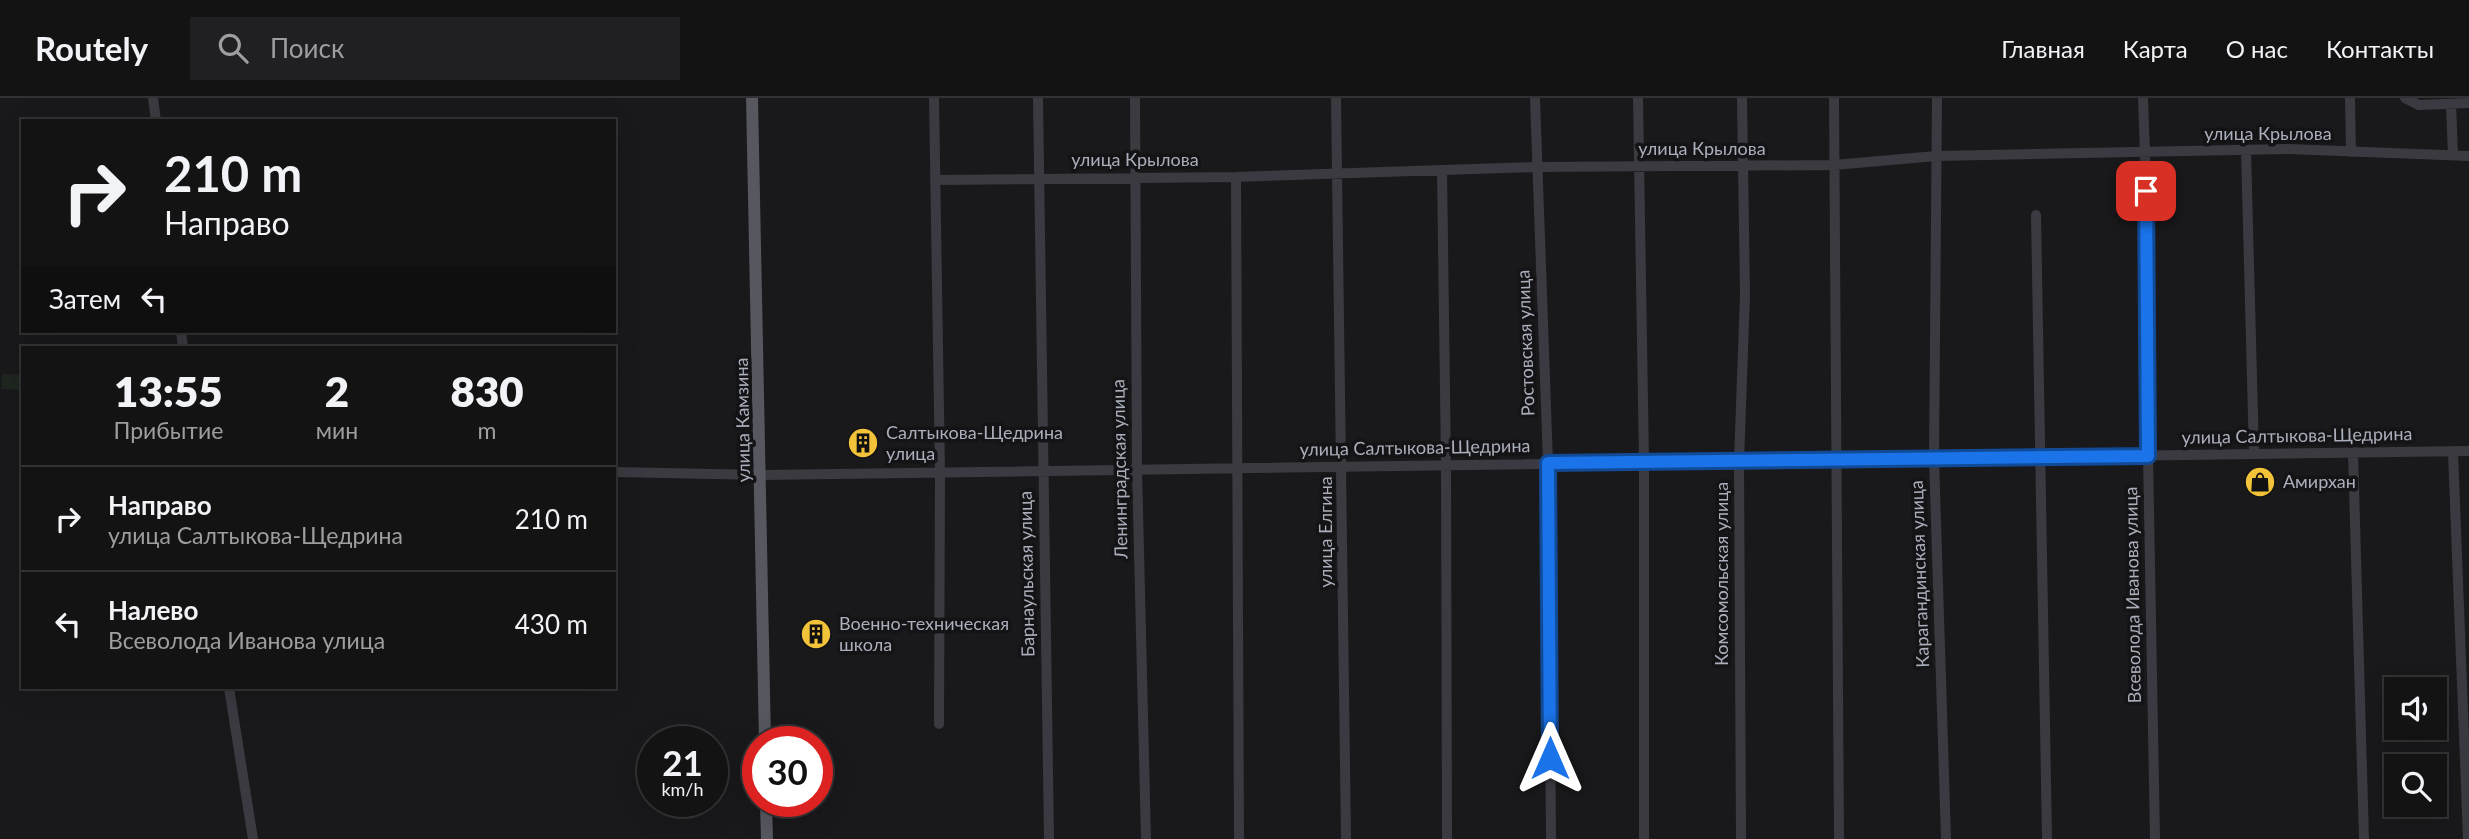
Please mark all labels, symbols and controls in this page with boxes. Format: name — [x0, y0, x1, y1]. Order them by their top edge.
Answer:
search box — [190, 17, 680, 80]
text: Routely — [35, 28, 148, 68]
icon: search — [214, 29, 252, 67]
text: Поиск — [270, 32, 344, 64]
text: Главная — [2001, 34, 2085, 63]
text: Карта — [2123, 34, 2188, 63]
text: О нас — [2226, 34, 2288, 63]
text: Контакты — [2326, 34, 2434, 63]
street label: улица Крылова — [2204, 122, 2332, 144]
street label: улица Крылова — [1638, 137, 1766, 159]
text: 210 m — [164, 144, 302, 202]
icon: right — [49, 147, 140, 238]
street label: улица Крылова — [1071, 148, 1199, 170]
pin — [2116, 161, 2176, 221]
icon: arrive — [2127, 172, 2165, 210]
text: Направо — [164, 203, 290, 242]
street label: Ростовская улица — [1511, 269, 1539, 417]
icon: left — [135, 280, 173, 318]
text: Затем — [49, 283, 121, 315]
street label: улица Камзина — [730, 357, 754, 483]
text: 13:55 — [114, 366, 223, 416]
text: 2 — [325, 366, 349, 416]
text: 830 — [451, 366, 524, 416]
street label: Ленинградская улица — [1106, 379, 1132, 560]
text: Прибытие — [113, 416, 223, 444]
text: мин — [316, 416, 358, 444]
text: m — [478, 416, 497, 444]
place label: Салтыкова-Щедрина улица — [886, 421, 1063, 464]
street label: улица Салтыкова-Щедрина — [2181, 422, 2413, 448]
building icon: Салтыкова-Щедрина улица — [846, 426, 880, 460]
street label: улица Салтыкова-Щедрина — [1299, 434, 1531, 460]
shop icon: Амирхан — [2243, 465, 2277, 499]
place label: Амирхан — [2283, 470, 2356, 492]
street label: улица Елгина — [1314, 476, 1336, 588]
street label: Карагандинская улица — [1905, 480, 1933, 668]
street label: Комсомольская улица — [1710, 482, 1732, 666]
street label: Всеволода Иванова улица — [2119, 486, 2145, 704]
text: Направо — [108, 489, 212, 521]
street label: Барнаульская улица — [1014, 491, 1038, 657]
icon: right — [49, 500, 87, 538]
text: 210 m — [515, 503, 588, 535]
text: улица Салтыкова-Щедрина — [108, 521, 403, 549]
text: Налево — [108, 594, 198, 626]
icon: left — [49, 605, 87, 643]
text: 430 m — [515, 608, 588, 640]
place label: Военно-техническая школа — [839, 612, 1009, 655]
building icon: Военно-техническая школа — [799, 617, 833, 651]
text: Всеволода Иванова улица — [108, 626, 385, 654]
map controls — [2384, 677, 2447, 817]
button: sound — [2384, 677, 2447, 740]
position arrow — [1513, 721, 1587, 795]
speed limit sign: 30 — [742, 726, 833, 817]
text: 21 — [662, 741, 703, 783]
button: search — [2384, 754, 2447, 817]
text: km/h — [661, 778, 704, 800]

